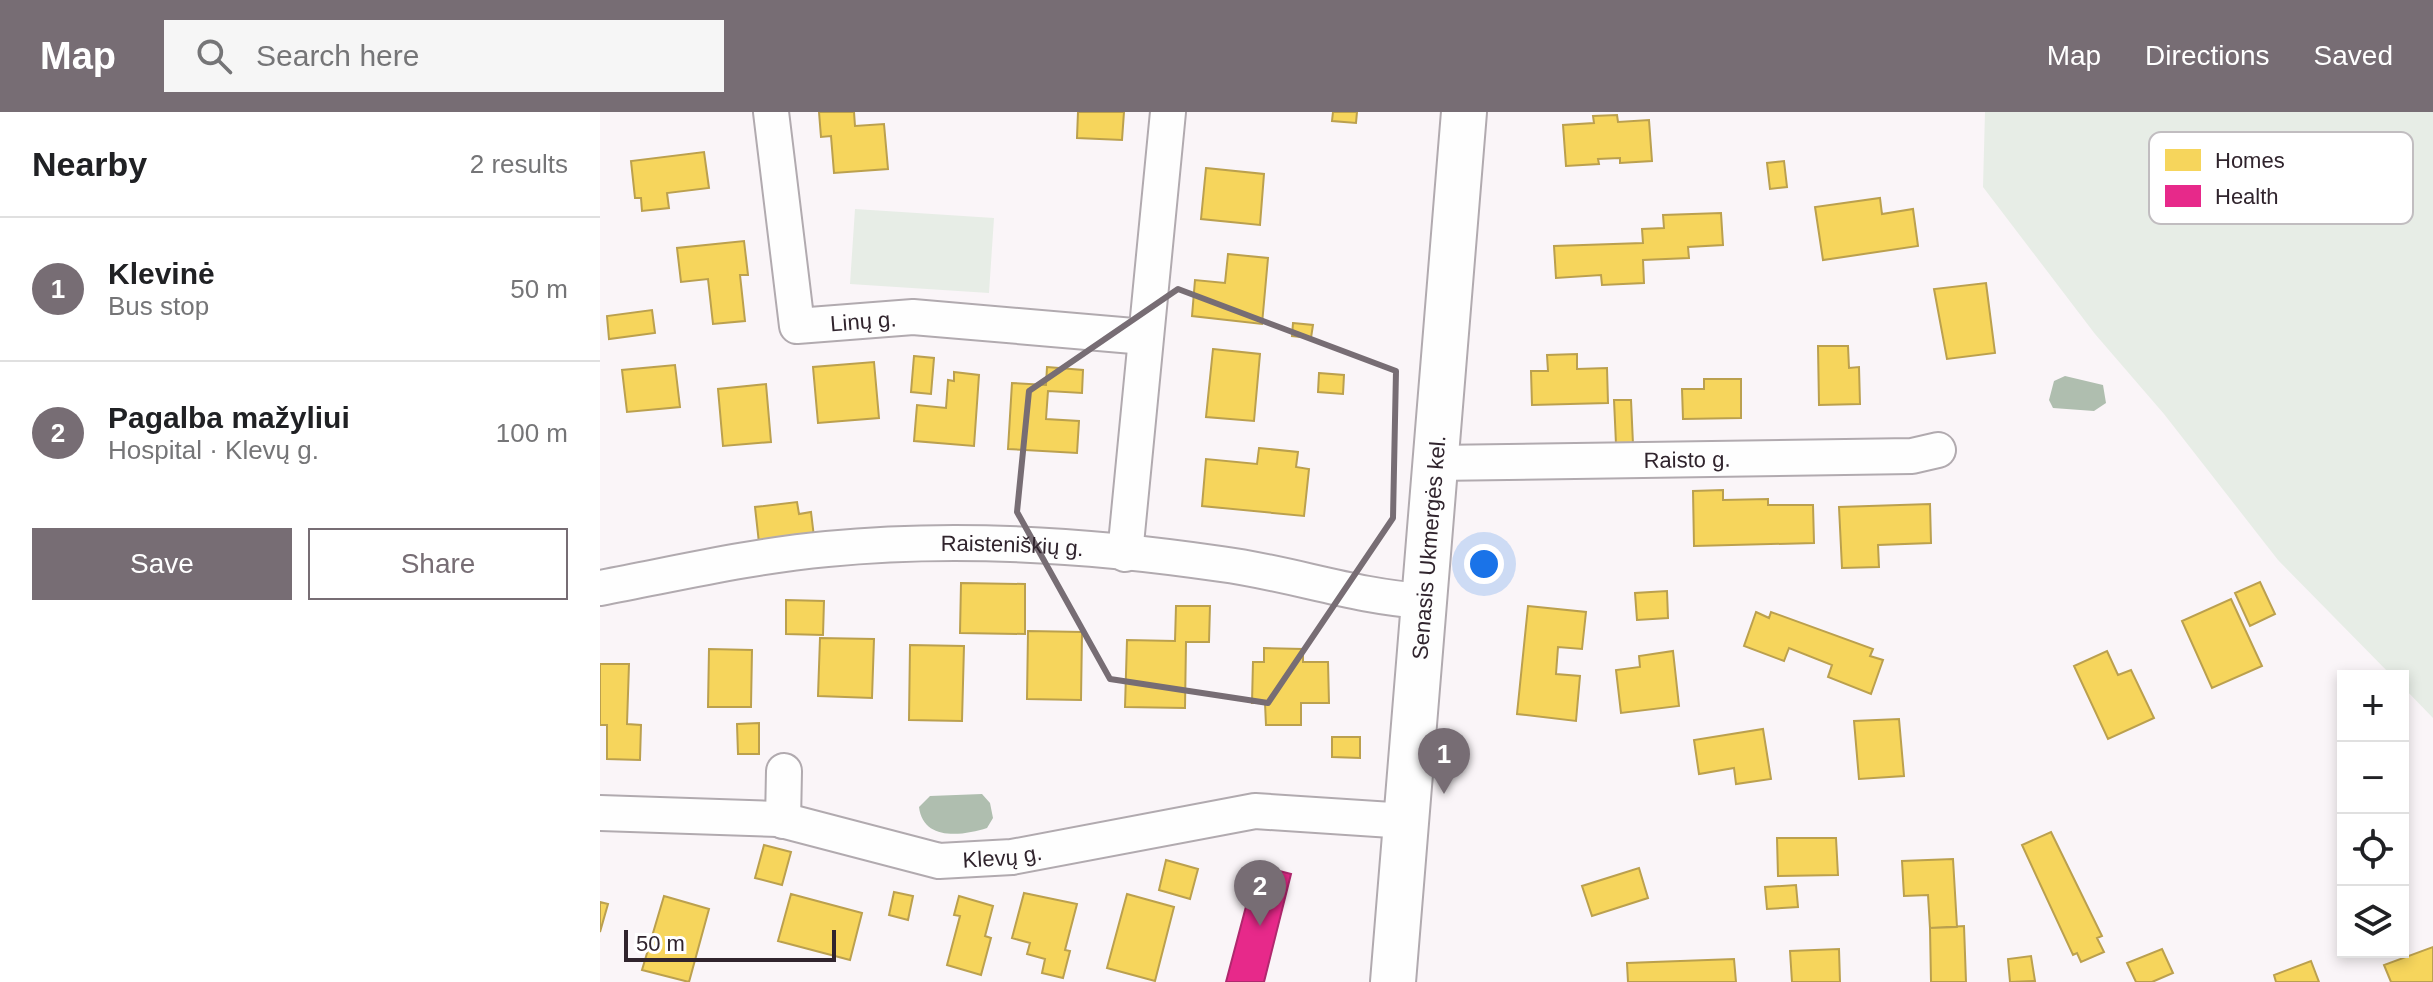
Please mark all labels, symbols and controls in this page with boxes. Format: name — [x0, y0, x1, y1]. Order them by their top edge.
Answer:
search box — [164, 20, 724, 92]
icon: search — [192, 34, 236, 78]
text: Map — [40, 35, 116, 77]
text: Search here — [256, 39, 419, 72]
text: Map — [2047, 40, 2101, 71]
text: Directions — [2145, 40, 2270, 71]
text: Saved — [2314, 40, 2393, 71]
legend — [2149, 132, 2413, 224]
text: Nearby — [32, 145, 147, 183]
text: Homes — [2215, 148, 2285, 173]
text: 2 results — [470, 149, 568, 179]
text: Health — [2215, 184, 2279, 209]
text: Klevinė — [108, 257, 215, 290]
text: 1 — [51, 274, 65, 304]
text: 50 m — [510, 274, 568, 304]
text: Bus stop — [108, 291, 209, 321]
street label: Linų g. — [829, 306, 897, 336]
text: Pagalba mažyliui — [108, 401, 350, 434]
text: 2 — [51, 418, 65, 448]
text: 100 m — [496, 418, 568, 448]
street label: Senasis Ukmergės kel. — [1407, 434, 1450, 661]
text: Hospital · Klevų g. — [108, 435, 319, 465]
street label: Raisto g. — [1643, 446, 1731, 472]
button: Save — [32, 528, 292, 600]
button: Share — [308, 528, 568, 600]
street label: Raisteniškių g. — [941, 530, 1085, 561]
your location — [1464, 544, 1504, 584]
map controls — [2337, 670, 2409, 958]
button: + — [2337, 670, 2409, 742]
pin: 1 — [1418, 728, 1470, 794]
button: − — [2337, 742, 2409, 814]
button: locate — [2337, 814, 2409, 886]
street label: Klevų g. — [962, 839, 1044, 872]
pin: 2 — [1234, 860, 1286, 926]
button: layers — [2337, 886, 2409, 958]
scale bar — [624, 926, 836, 962]
text: 50 m — [636, 931, 685, 956]

